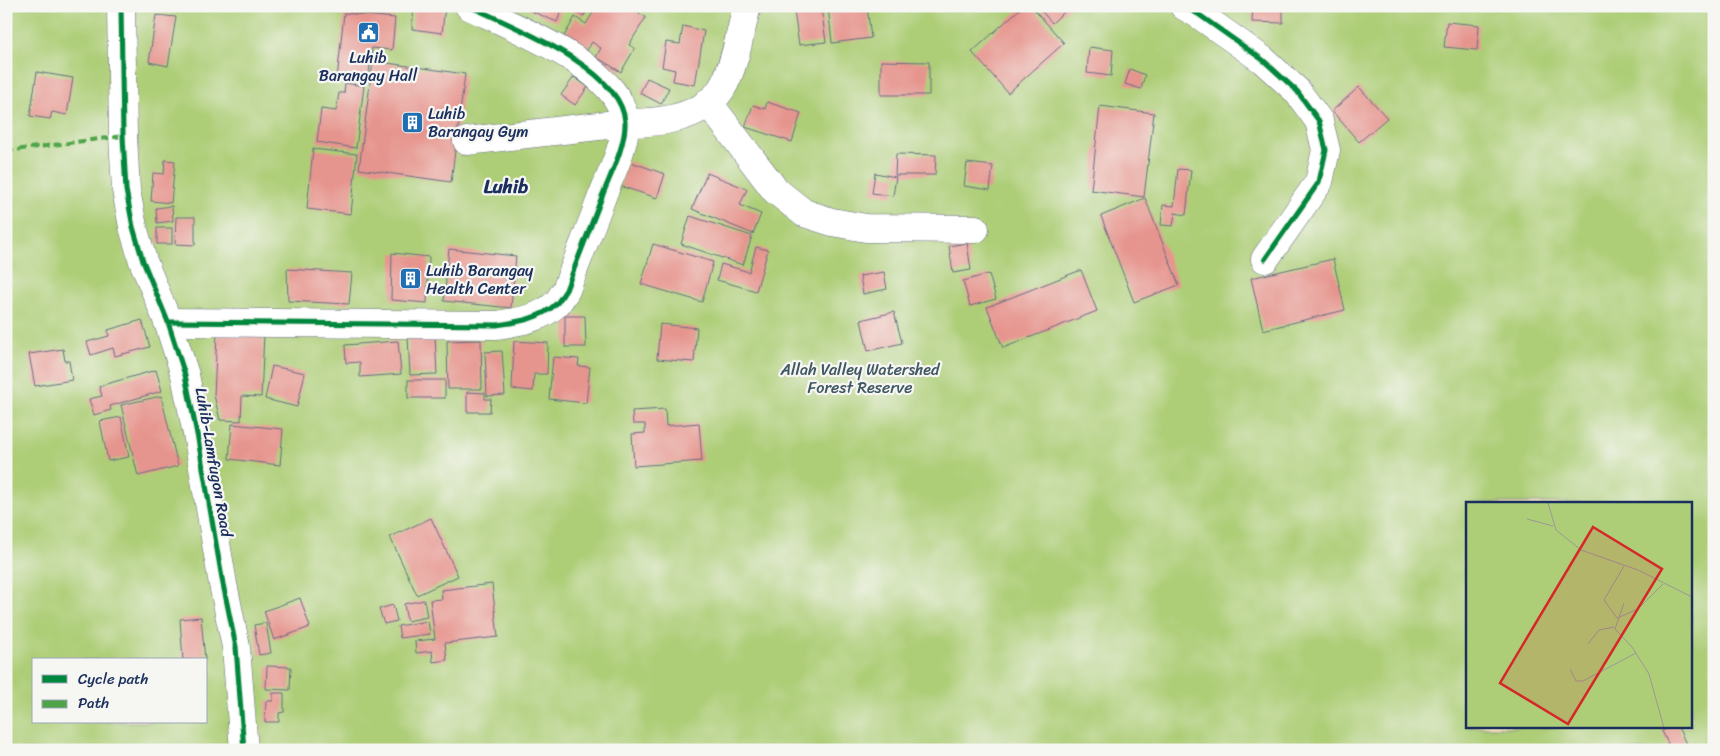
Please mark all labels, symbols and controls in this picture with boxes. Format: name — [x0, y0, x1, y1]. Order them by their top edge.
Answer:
public building icon: Luhib Barangay Hall — [356, 21, 380, 45]
place label: Luhib Barangay Hall — [319, 43, 418, 90]
place label: Luhib Barangay Gym — [428, 99, 528, 146]
building icon: Luhib Barangay Gym — [400, 110, 424, 134]
district label: Luhib — [484, 170, 528, 203]
place label: Luhib Barangay Health Center — [426, 256, 534, 303]
building icon: Luhib Barangay Health Center — [398, 267, 422, 291]
park label: Allah Valley Watershed Forest Reserve — [779, 355, 941, 402]
street label: Luhib-Lamfugon Road — [187, 385, 242, 541]
inset map — [1466, 502, 1692, 728]
legend — [32, 658, 208, 724]
text: Cycle path — [78, 666, 149, 692]
text: Path — [78, 690, 109, 716]

